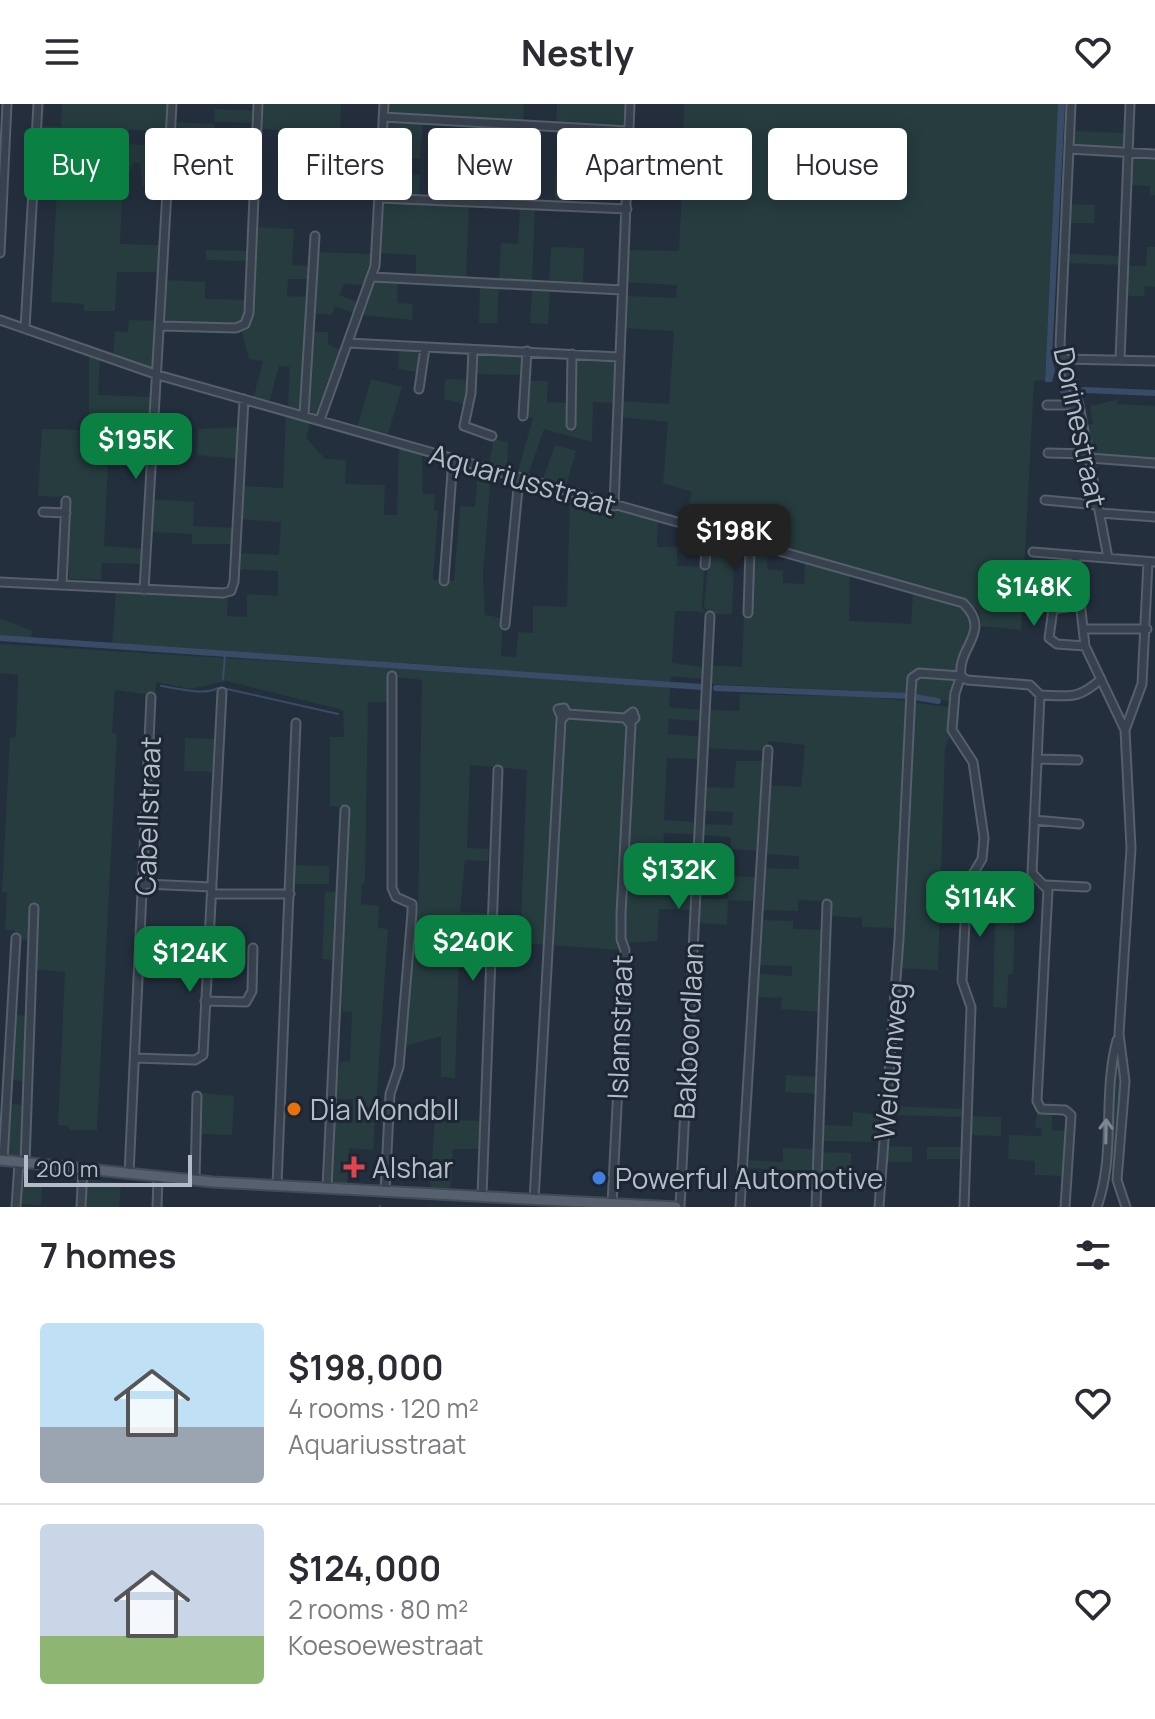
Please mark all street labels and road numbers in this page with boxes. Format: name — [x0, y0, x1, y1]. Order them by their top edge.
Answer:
street label: Dorinestraat — [1046, 343, 1116, 511]
street label: Aquariusstraat — [425, 434, 621, 524]
street label: Cabellstraat — [125, 736, 169, 896]
street label: Bakboordlaan — [664, 942, 712, 1120]
street label: Islamstraat — [597, 954, 641, 1100]
street label: Weidumweg — [864, 981, 916, 1141]

